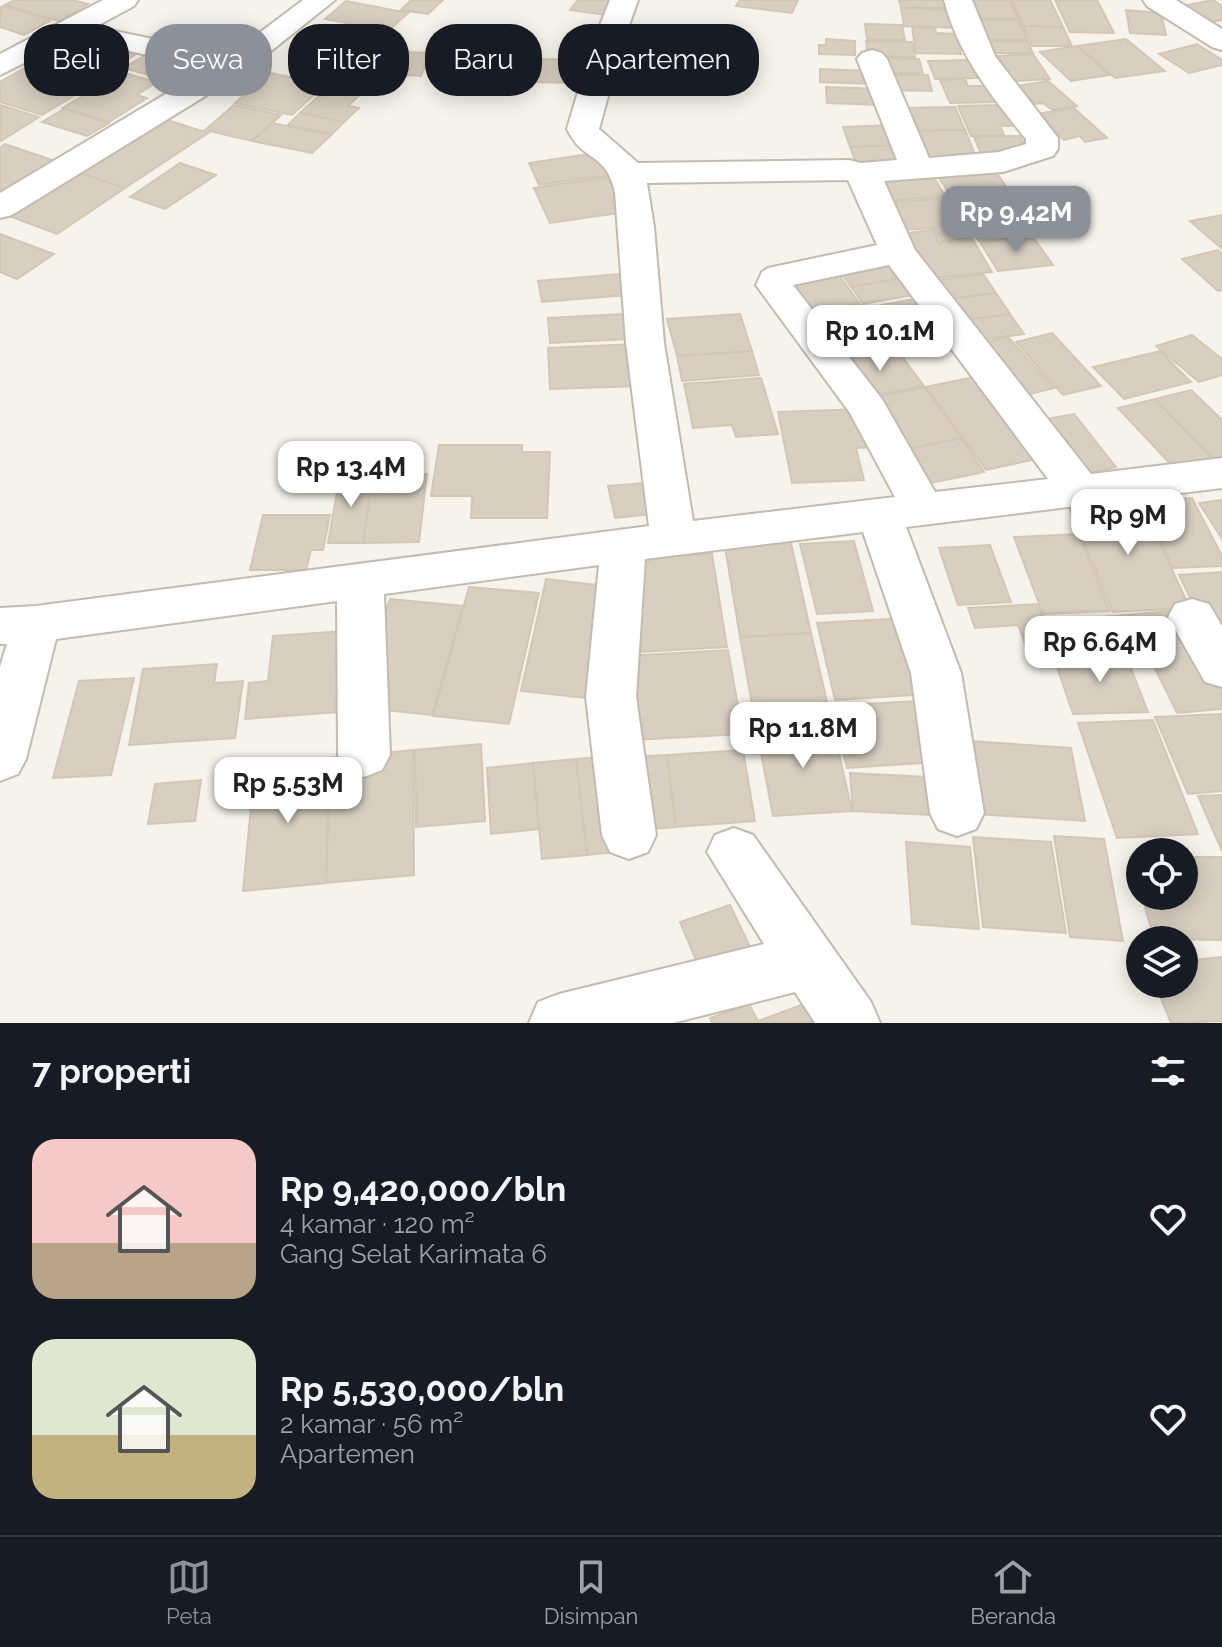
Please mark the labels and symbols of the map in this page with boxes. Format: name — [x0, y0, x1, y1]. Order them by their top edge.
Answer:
pin: Rp 9.42M — [933, 186, 1099, 254]
pin: Rp 10.1M — [797, 305, 963, 373]
pin: Rp 13.4M — [268, 441, 434, 509]
pin: Rp 9M — [1072, 489, 1184, 557]
pin: Rp 6.64M — [1017, 616, 1183, 684]
pin: Rp 11.8M — [720, 702, 886, 770]
pin: Rp 5.53M — [205, 757, 371, 825]

